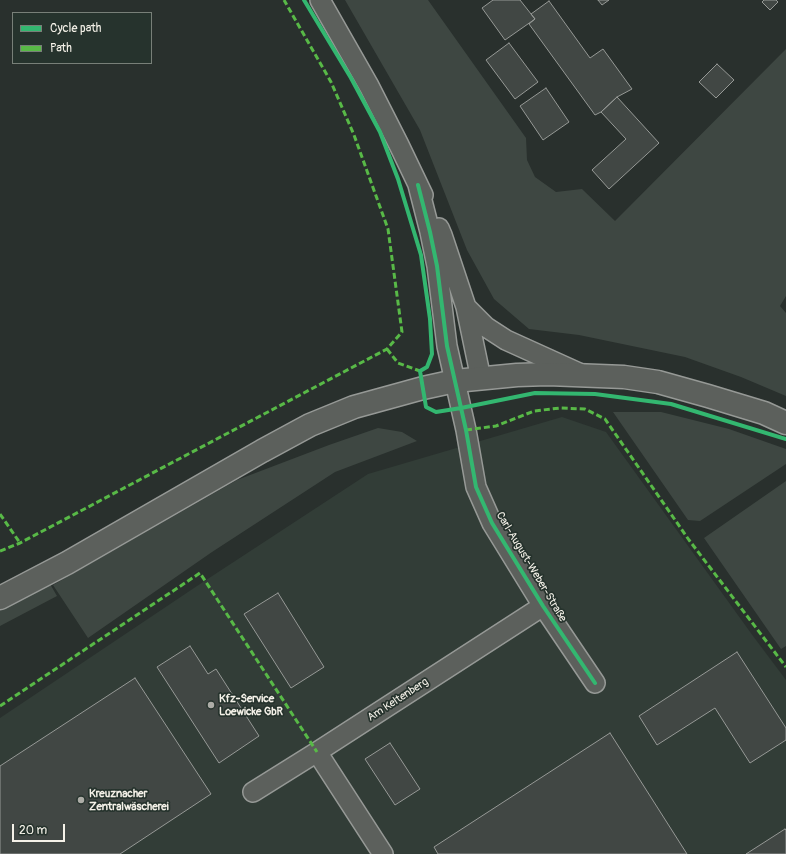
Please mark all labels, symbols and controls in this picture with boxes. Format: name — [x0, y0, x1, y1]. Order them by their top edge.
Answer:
legend — [12, 12, 152, 64]
text: Cycle path — [50, 21, 101, 36]
text: Path — [50, 41, 72, 56]
street label: Carl-August-Weber-Straße — [493, 510, 569, 624]
street label: Am Keltenberg — [365, 675, 431, 725]
place label: Kfz-Service Loewicke GbR — [219, 692, 283, 718]
marker: Kfz-Service Loewicke GbR — [206, 700, 216, 710]
place label: Kreuznacher Zentralwäscherei — [89, 787, 169, 813]
marker: Kreuznacher Zentralwäscherei — [76, 795, 86, 805]
scale bar — [14, 816, 67, 842]
text: 20 m — [19, 823, 47, 838]

